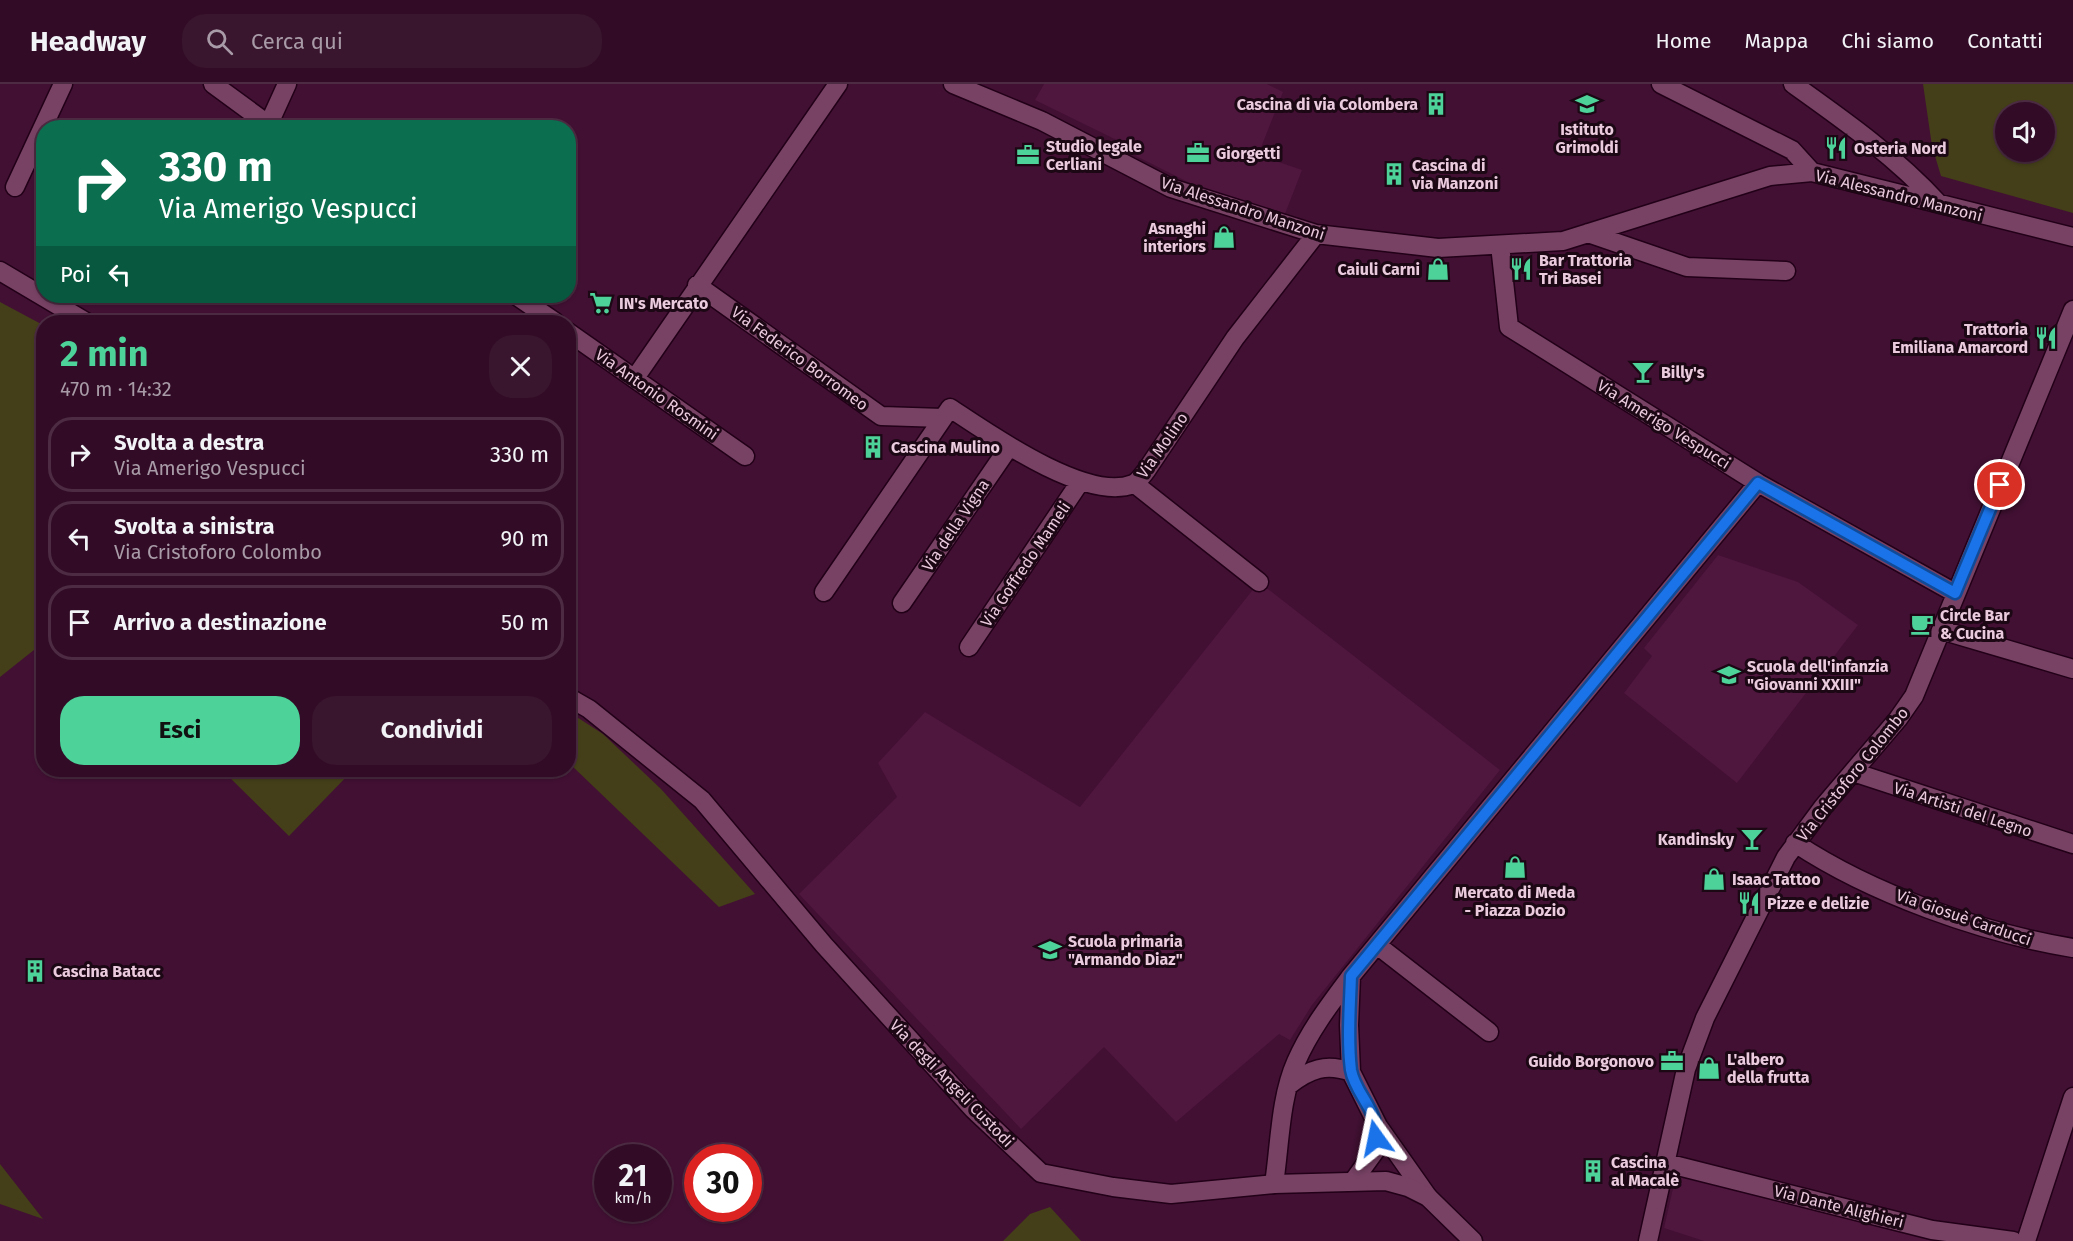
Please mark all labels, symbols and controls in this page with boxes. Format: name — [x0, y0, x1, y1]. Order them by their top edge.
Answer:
search box — [182, 14, 602, 68]
text: Headway — [30, 25, 146, 58]
icon: search — [203, 25, 236, 58]
text: Cerca qui — [251, 28, 343, 55]
text: Home — [1655, 28, 1711, 54]
text: Mappa — [1744, 28, 1808, 54]
text: Chi siamo — [1841, 28, 1934, 54]
text: Contatti — [1967, 28, 2043, 54]
building icon: Cascina di via Colombera — [1423, 91, 1449, 117]
school or university icon: Istituto Grimoldi — [1574, 91, 1600, 117]
place label: Cascina di via Colombera — [1237, 95, 1418, 114]
map controls — [1995, 102, 2055, 162]
button: sound — [1995, 102, 2055, 162]
place label: Istituto Grimoldi — [1556, 120, 1618, 157]
restaurant icon: Osteria Nord — [1823, 135, 1849, 161]
place label: Studio legale Cerliani — [1046, 137, 1142, 174]
place label: Osteria Nord — [1854, 139, 1946, 158]
office icon: Giorgetti — [1185, 140, 1211, 166]
text: 330 m — [159, 142, 273, 192]
office icon: Studio legale Cerliani — [1015, 142, 1041, 168]
icon: right — [60, 144, 138, 222]
place label: Giorgetti — [1216, 144, 1281, 163]
place label: Cascina di via Manzoni — [1411, 156, 1498, 193]
building icon: Cascina di via Manzoni — [1381, 161, 1407, 187]
street label: Via Alessandro Manzoni — [1814, 166, 1984, 225]
street label: Via Alessandro Manzoni — [1159, 173, 1327, 244]
text: Via Amerigo Vespucci — [159, 193, 418, 225]
place label: Asnaghi interiors — [1143, 219, 1206, 256]
shop icon: Asnaghi interiors — [1211, 224, 1237, 250]
place label: Bar Trattoria Tri Basei — [1539, 251, 1632, 288]
shop icon: Caiuli Carni — [1425, 256, 1451, 282]
restaurant icon: Bar Trattoria Tri Basei — [1508, 256, 1534, 282]
icon: left — [103, 258, 136, 291]
place label: Caiuli Carni — [1338, 260, 1420, 279]
text: Poi — [60, 261, 91, 288]
supermarket icon: IN's Mercato — [588, 290, 614, 316]
place label: IN's Mercato — [619, 294, 708, 313]
street label: Via Federico Borromeo — [728, 302, 872, 414]
place label: Trattoria Emiliana Amarcord — [1892, 320, 2028, 357]
restaurant icon: Trattoria Emiliana Amarcord — [2033, 325, 2059, 351]
text: 2 min — [60, 332, 149, 376]
button: close — [489, 335, 552, 398]
street label: Via Antonio Rosmini — [592, 345, 722, 444]
bar icon: Billy's — [1630, 359, 1656, 385]
place label: Billy's — [1661, 363, 1705, 382]
street label: Via Amerigo Vespucci — [1594, 376, 1734, 473]
text: 470 m · 14:32 — [60, 377, 172, 401]
street label: Via Molino — [1133, 409, 1192, 482]
text: Svolta a destra — [114, 429, 264, 456]
building icon: Cascina Mulino — [860, 434, 886, 460]
icon: right — [63, 438, 96, 471]
place label: Cascina Mulino — [891, 438, 1000, 457]
text: 330 m — [490, 441, 549, 468]
text: Via Amerigo Vespucci — [114, 456, 306, 480]
pin — [1974, 459, 2025, 510]
icon: arrive — [1983, 468, 2016, 501]
street label: Via della Vigna — [918, 476, 993, 575]
street label: Via Goffredo Mameli — [976, 498, 1074, 630]
text: Svolta a sinistra — [114, 513, 275, 540]
icon: left — [63, 522, 96, 555]
text: 90 m — [500, 525, 549, 552]
text: Via Cristoforo Colombo — [114, 540, 322, 564]
icon: arrive — [63, 606, 96, 639]
place label: Circle Bar & Cucina — [1940, 606, 2010, 643]
text: Arrivo a destinazione — [114, 609, 327, 636]
text: 50 m — [501, 609, 549, 636]
cafe icon: Circle Bar & Cucina — [1909, 611, 1935, 637]
place label: Scuola dell'infanzia "Giovanni XXIII" — [1747, 657, 1889, 694]
school or university icon: Scuola dell'infanzia "Giovanni XXIII" — [1716, 662, 1742, 688]
button: Esci — [60, 696, 300, 765]
button: Condividi — [312, 696, 552, 765]
street label: Via Cristoforo Colombo — [1793, 704, 1912, 845]
street label: Via Artisti del Legno — [1891, 778, 2035, 841]
bar icon: Kandinsky — [1739, 826, 1765, 852]
place label: Kandinsky — [1658, 830, 1735, 849]
shop icon: Mercato di Meda - Piazza Dozio — [1502, 854, 1528, 880]
shop icon: Isaac Tattoo — [1701, 866, 1727, 892]
place label: Isaac Tattoo — [1732, 870, 1821, 889]
place label: Mercato di Meda - Piazza Dozio — [1455, 883, 1575, 920]
street label: Via Giosuè Carducci — [1894, 885, 2034, 950]
restaurant icon: Pizze e delizie — [1736, 890, 1762, 916]
place label: Pizze e delizie — [1767, 894, 1869, 913]
place label: Scuola primaria "Armando Diaz" — [1068, 932, 1183, 969]
school or university icon: Scuola primaria "Armando Diaz" — [1037, 937, 1063, 963]
building icon: Cascina Batacc — [22, 958, 48, 984]
place label: Cascina Batacc — [53, 962, 161, 981]
street label: Via degli Angeli Custodi — [886, 1016, 1017, 1151]
office icon: Guido Borgonovo — [1659, 1048, 1685, 1074]
place label: L'albero della frutta — [1727, 1050, 1810, 1087]
place label: Guido Borgonovo — [1528, 1052, 1654, 1071]
shop icon: L'albero della frutta — [1696, 1055, 1722, 1081]
position arrow — [1344, 1106, 1408, 1170]
speed limit sign: 30 — [684, 1144, 762, 1222]
place label: Cascina al Macalè — [1611, 1153, 1679, 1190]
text: 21 — [619, 1158, 647, 1194]
building icon: Cascina al Macalè — [1580, 1158, 1606, 1184]
street label: Via Dante Alighieri — [1772, 1181, 1906, 1232]
text: km/h — [614, 1189, 652, 1207]

